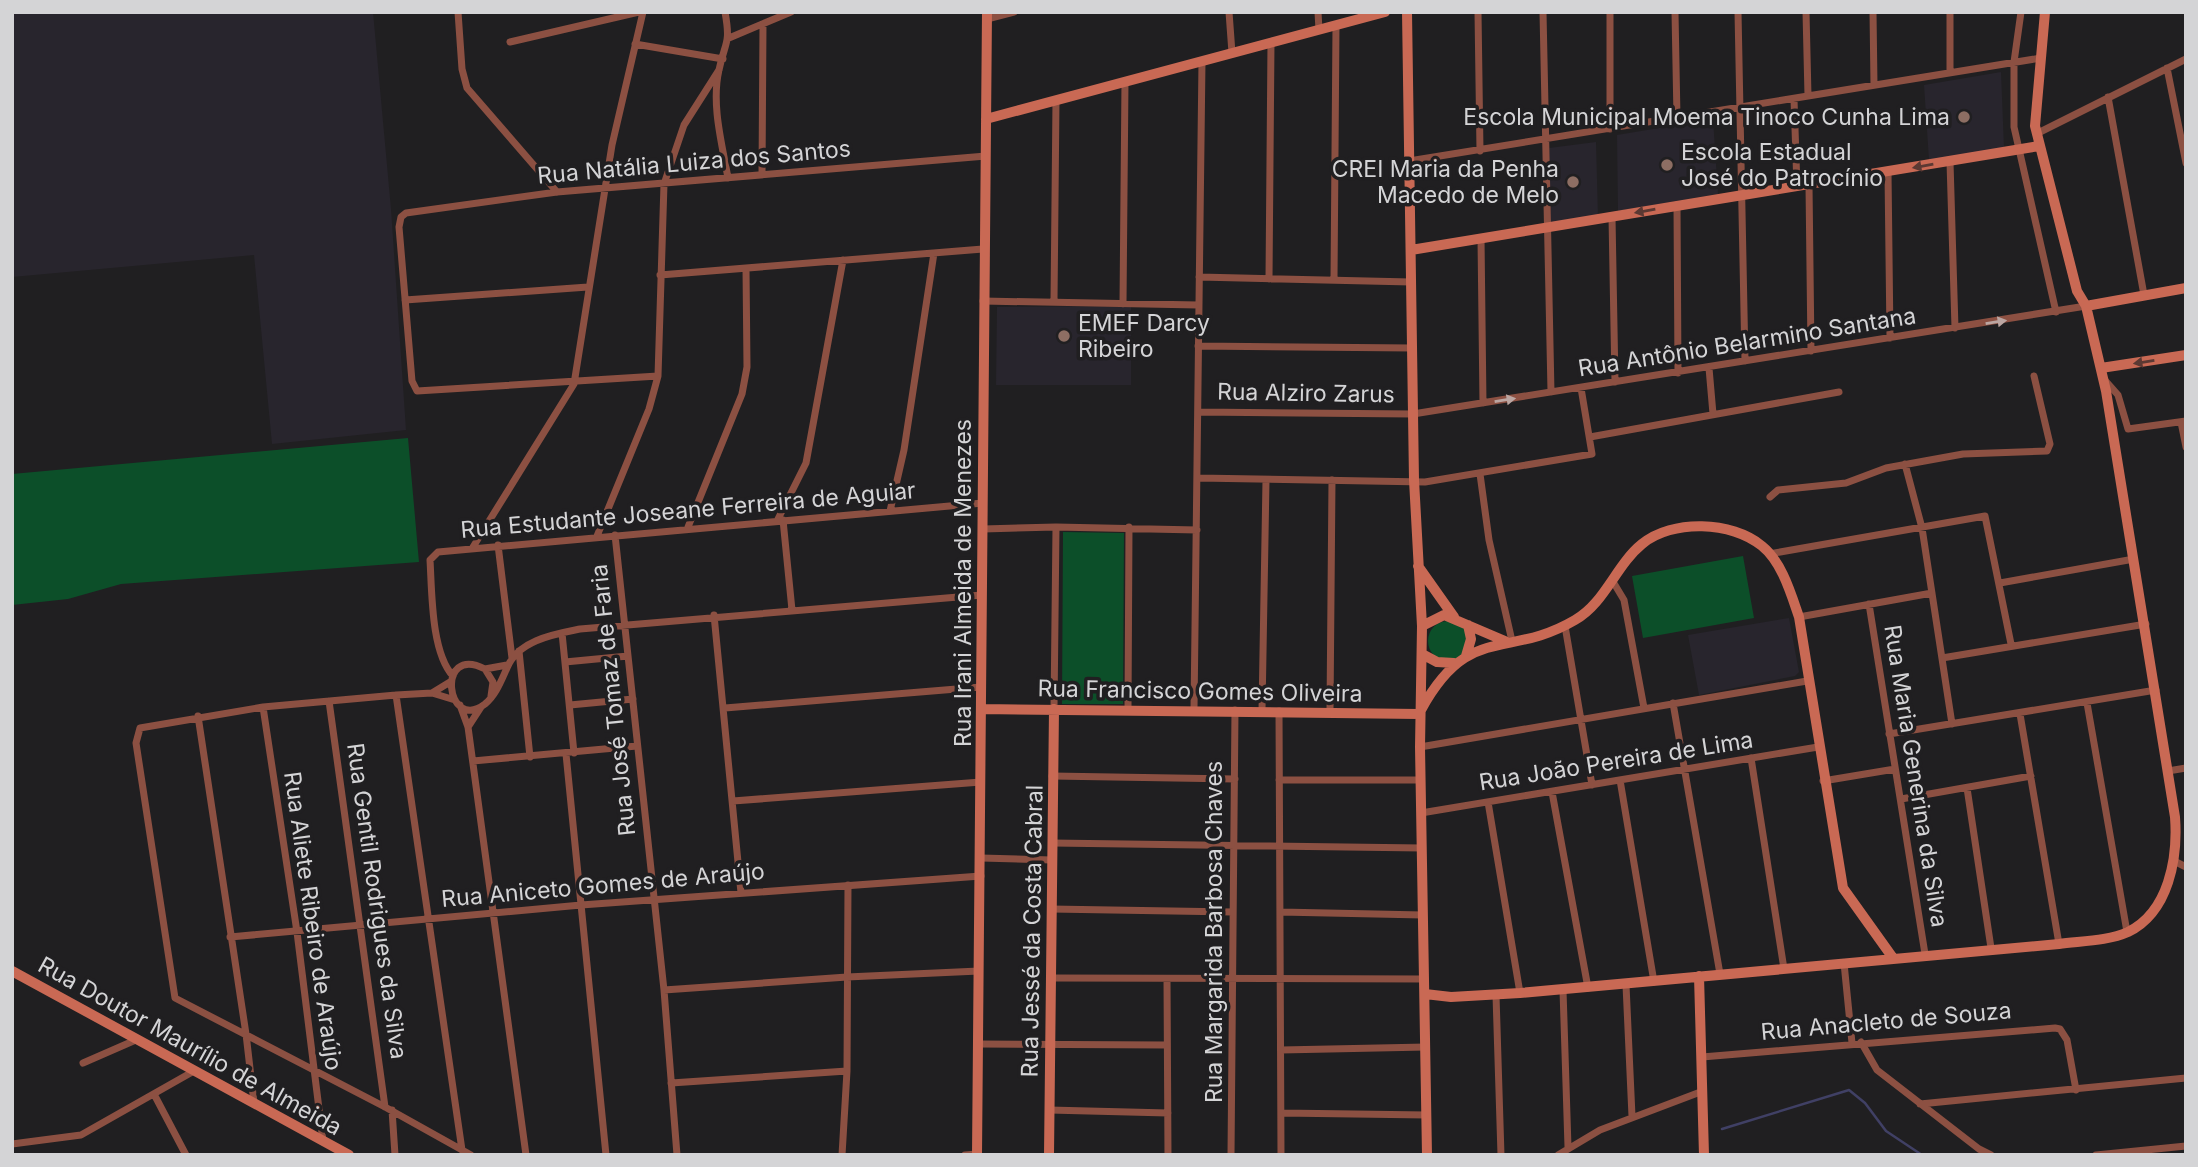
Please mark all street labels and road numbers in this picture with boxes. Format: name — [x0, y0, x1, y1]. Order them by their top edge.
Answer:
street label: Rua Natália Luiza dos Santos — [536, 134, 852, 190]
street label: Rua Antônio Belarmino Santana — [1576, 301, 1918, 383]
street label: Rua Alziro Zarus — [1217, 377, 1395, 409]
street label: Rua Irani Almeida de Menezes — [949, 419, 977, 747]
street label: Rua Estudante Joseane Ferreira de Aguiar — [459, 476, 917, 544]
street label: Rua José Tomaz de Faria — [585, 563, 641, 837]
street label: Rua Maria Generina da Silva — [1878, 623, 1954, 929]
street label: Rua Francisco Gomes Oliveira — [1037, 674, 1363, 708]
street label: Rua João Pereira de Lima — [1477, 726, 1755, 796]
street label: Rua Gentil Rodrigues da Silva — [341, 741, 413, 1061]
street label: Rua Margarida Barbosa Chaves — [1200, 761, 1228, 1103]
street label: Rua Aliete Ribeiro de Araújo — [278, 770, 348, 1072]
street label: Rua Jessé da Costa Cabral — [1015, 784, 1049, 1078]
street label: Rua Aniceto Gomes de Araújo — [440, 857, 766, 913]
street label: Rua Doutor Maurílio de Almeida — [33, 951, 347, 1141]
street label: Rua Anacleto de Souza — [1759, 996, 2013, 1046]

